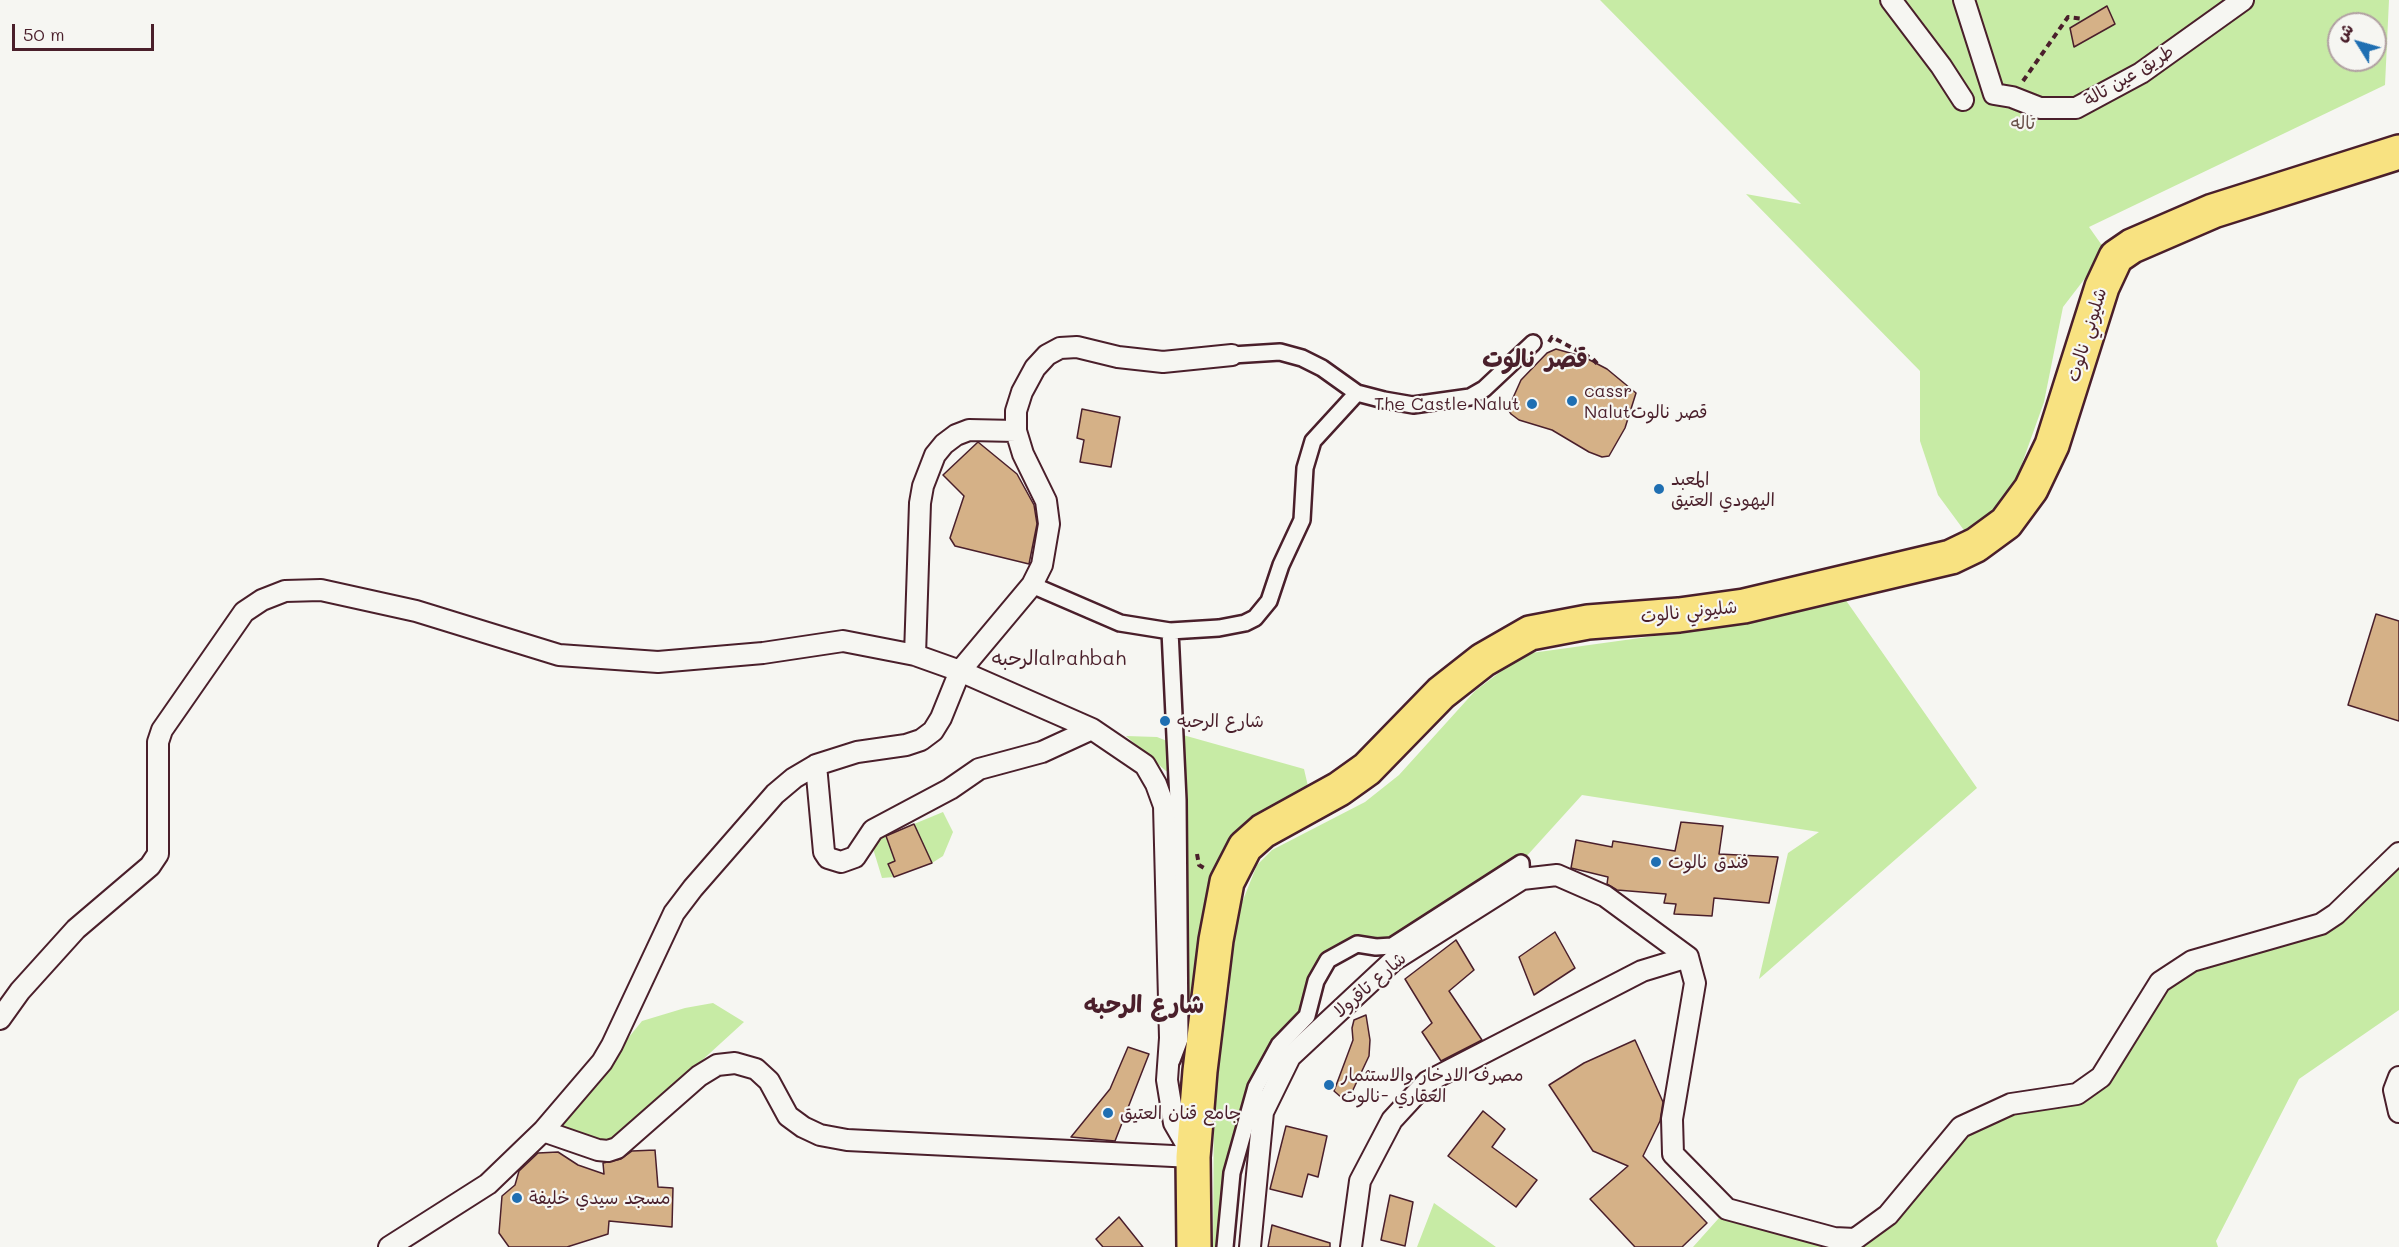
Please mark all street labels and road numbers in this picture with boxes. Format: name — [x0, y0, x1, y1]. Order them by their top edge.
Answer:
street label: طريق عين تالة — [2080, 41, 2178, 111]
street label: شليوني نالوت — [2062, 285, 2112, 385]
street label: شليوني نالوت — [1640, 596, 1738, 628]
street label: شارع تاقرولا — [1329, 948, 1411, 1022]

